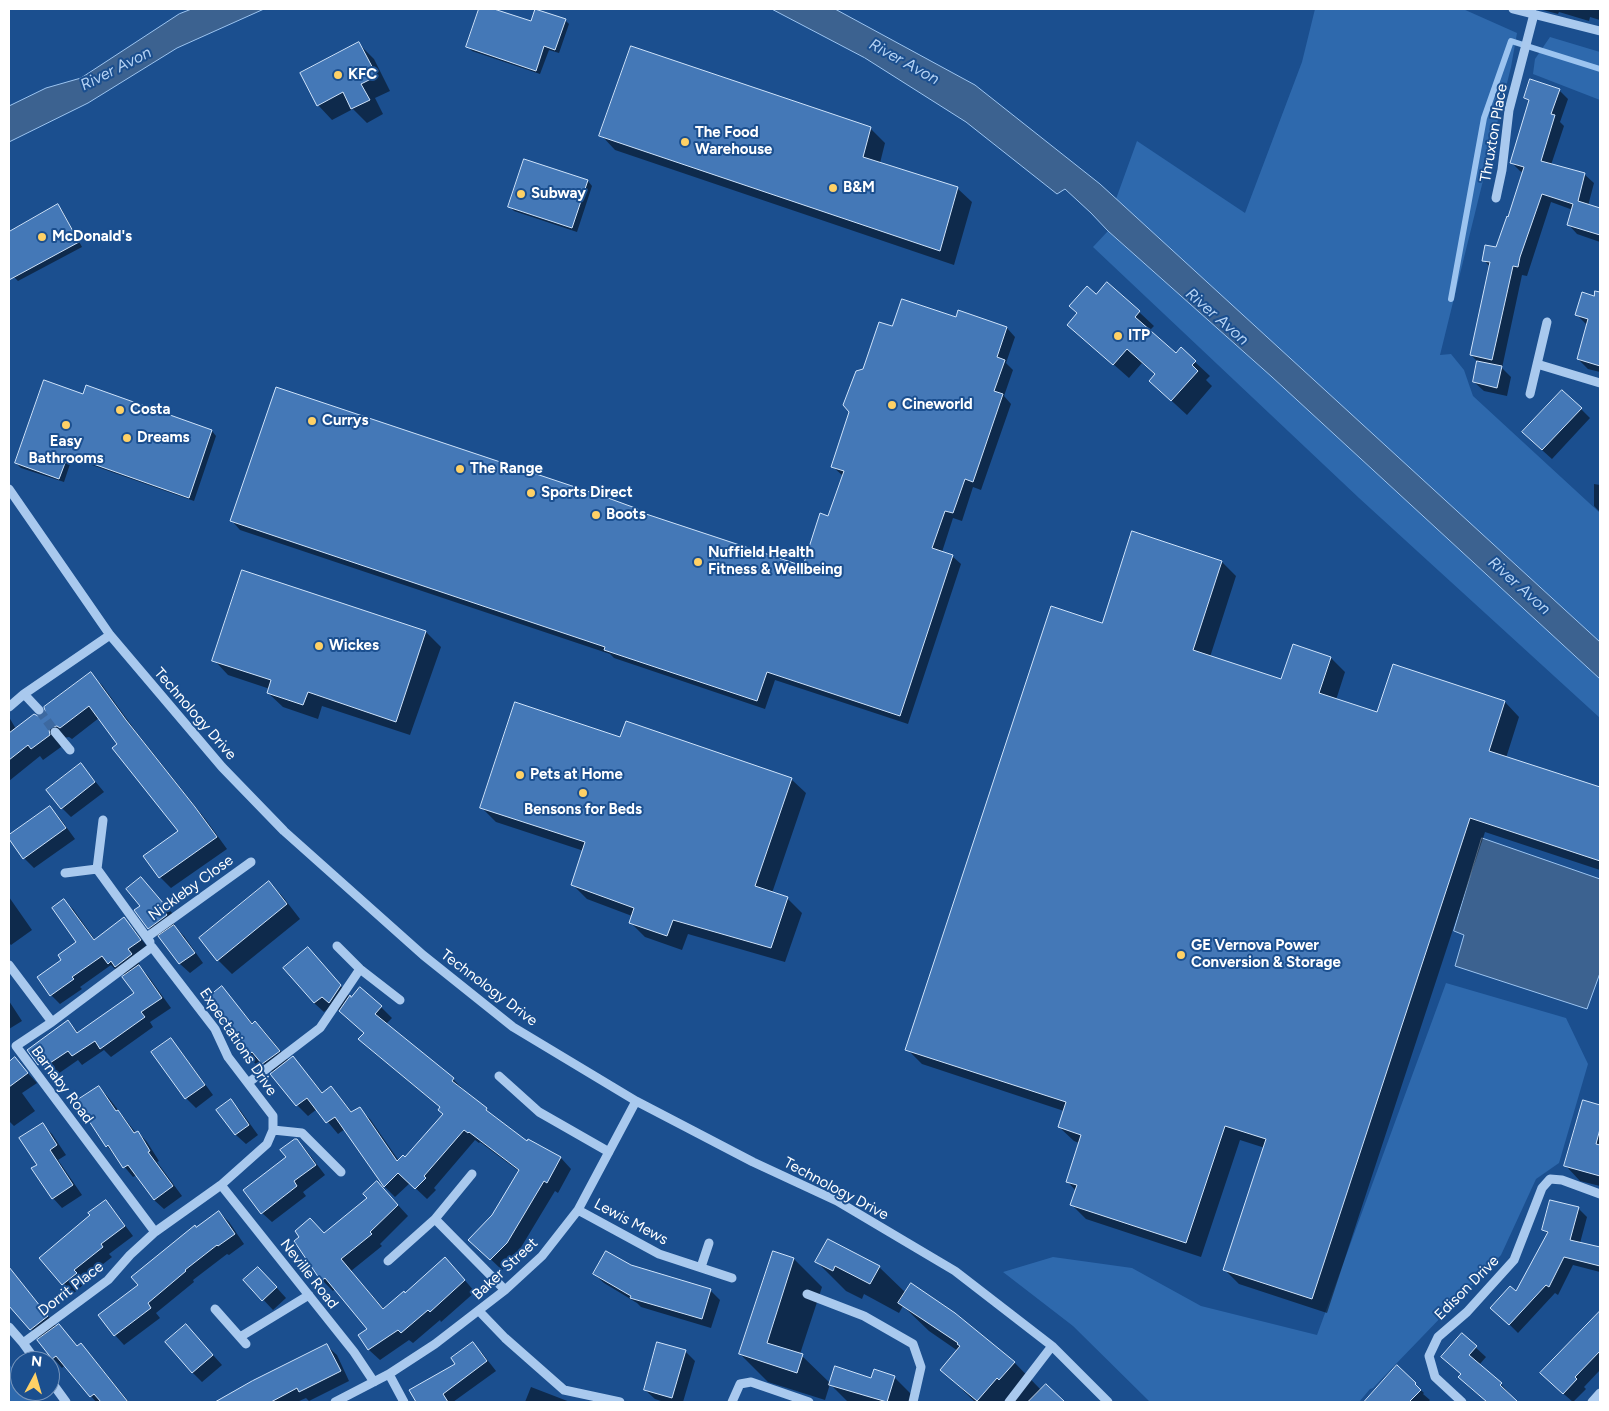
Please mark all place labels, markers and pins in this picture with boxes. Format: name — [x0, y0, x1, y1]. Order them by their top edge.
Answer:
place label: KFC — [348, 66, 377, 84]
marker: KFC — [332, 69, 344, 81]
place label: The Food Warehouse — [695, 124, 772, 159]
marker: The Food Warehouse — [679, 136, 691, 148]
place label: B&M — [843, 179, 875, 197]
marker: B&M — [827, 182, 839, 194]
place label: Subway — [531, 185, 586, 203]
marker: Subway — [515, 188, 527, 200]
place label: McDonald's — [52, 228, 132, 246]
marker: McDonald's — [36, 231, 48, 243]
place label: ITP — [1128, 327, 1150, 345]
marker: ITP — [1112, 330, 1124, 342]
place label: Cineworld — [902, 396, 973, 414]
marker: Cineworld — [886, 399, 898, 411]
place label: Costa — [130, 401, 170, 419]
marker: Costa — [114, 404, 126, 416]
place label: Currys — [322, 412, 368, 430]
marker: Currys — [306, 415, 318, 427]
marker: Easy Bathrooms — [60, 419, 72, 431]
place label: Dreams — [137, 429, 190, 447]
marker: Dreams — [121, 432, 133, 444]
place label: Easy Bathrooms — [29, 433, 103, 468]
place label: The Range — [470, 460, 543, 478]
marker: The Range — [454, 463, 466, 475]
place label: Sports Direct — [541, 484, 633, 502]
marker: Sports Direct — [525, 487, 537, 499]
place label: Boots — [606, 506, 646, 524]
marker: Boots — [590, 509, 602, 521]
place label: Nuffield Health Fitness & Wellbeing — [708, 544, 842, 579]
marker: Nuffield Health Fitness & Wellbeing — [692, 556, 704, 568]
place label: Wickes — [329, 637, 379, 655]
marker: Wickes — [313, 640, 325, 652]
place label: Pets at Home — [530, 766, 623, 784]
marker: Pets at Home — [514, 769, 526, 781]
marker: Bensons for Beds — [577, 787, 589, 799]
place label: Bensons for Beds — [524, 801, 642, 819]
place label: GE Vernova Power Conversion & Storage — [1191, 937, 1341, 972]
marker: GE Vernova Power Conversion & Storage — [1175, 949, 1187, 961]

